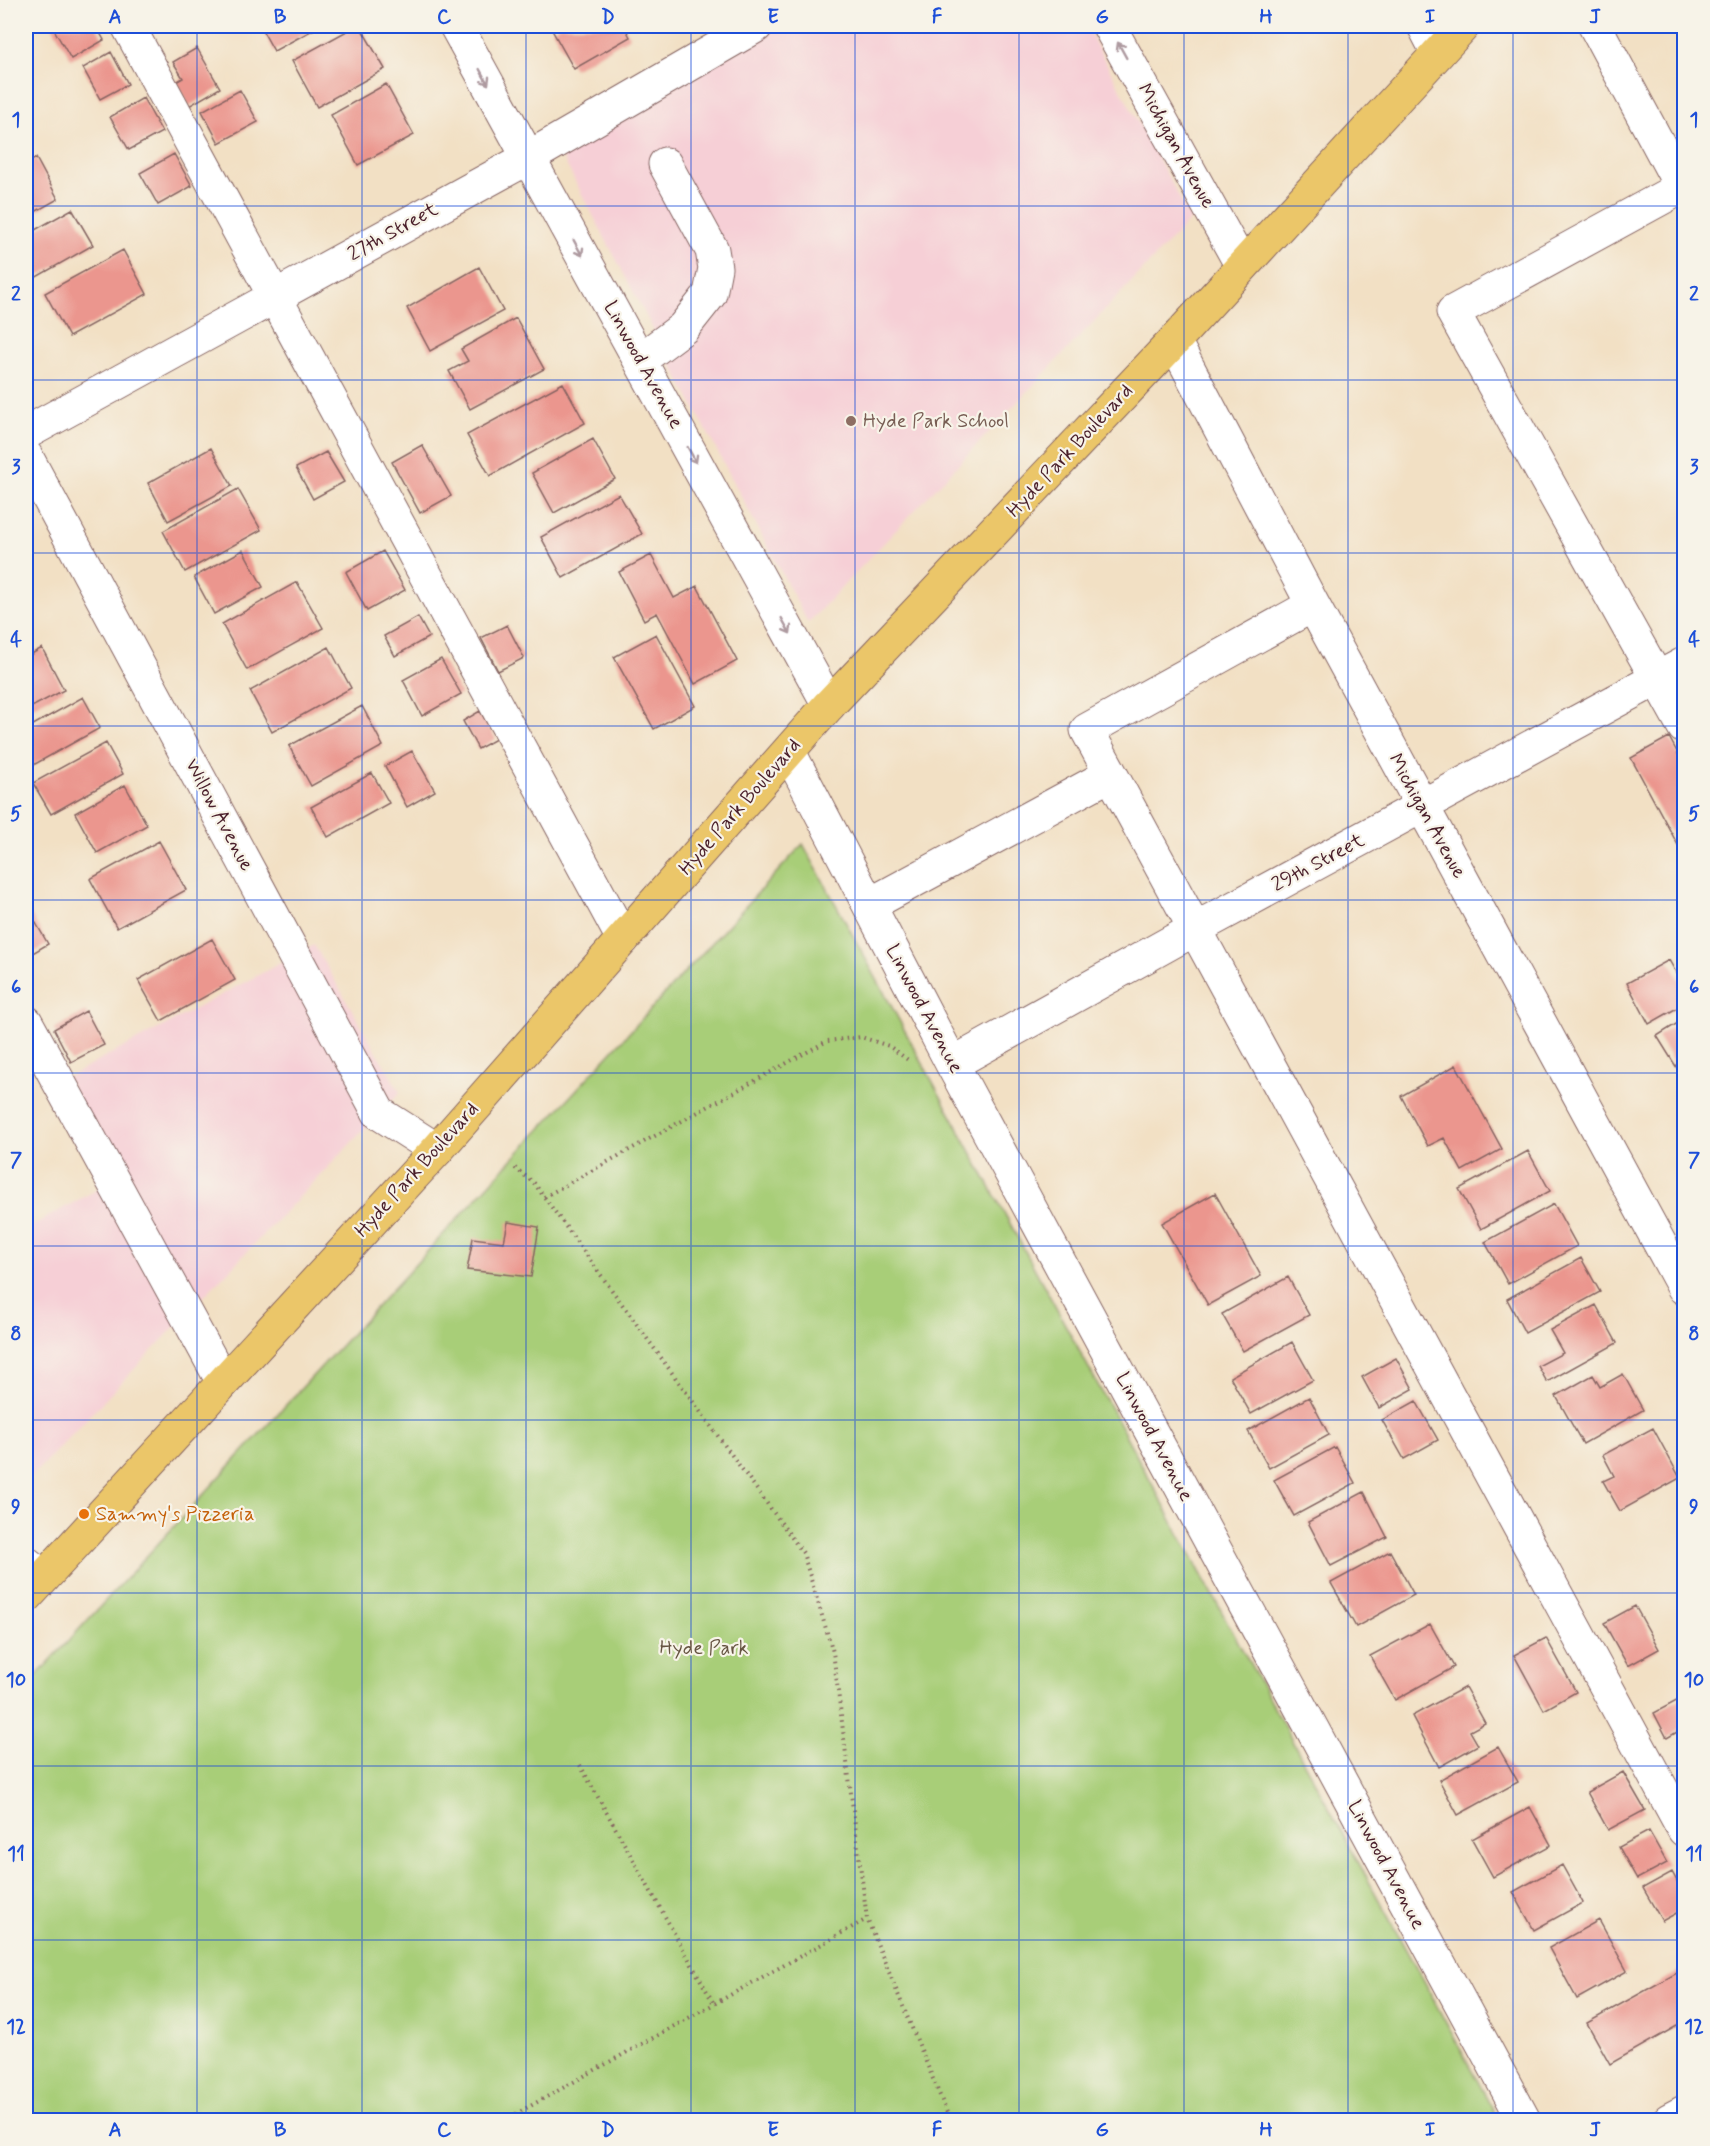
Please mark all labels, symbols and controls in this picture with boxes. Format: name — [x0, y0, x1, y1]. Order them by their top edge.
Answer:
text: A — [108, 4, 122, 31]
text: B — [274, 4, 287, 31]
text: C — [437, 4, 452, 31]
text: D — [601, 4, 615, 31]
text: E — [767, 4, 779, 31]
text: F — [932, 4, 943, 31]
text: G — [1095, 4, 1109, 31]
text: H — [1259, 4, 1273, 31]
text: I — [1425, 4, 1435, 31]
text: J — [1589, 4, 1601, 31]
one-way arrow — [1116, 42, 1128, 59]
one-way arrow — [478, 68, 490, 85]
street label: Michigan Avenue — [1131, 79, 1221, 213]
text: 1 — [12, 107, 20, 134]
text: 1 — [1690, 107, 1698, 134]
street label: 27th Street — [343, 196, 443, 268]
one-way arrow — [573, 238, 584, 256]
text: 2 — [11, 281, 21, 308]
text: 2 — [1689, 281, 1699, 308]
street label: Linwood Avenue — [597, 296, 689, 434]
street label: Hyde Park Boulevard — [1001, 378, 1139, 524]
place label: Hyde Park School — [863, 408, 1009, 435]
marker: Hyde Park School — [844, 414, 858, 428]
one-way arrow — [687, 446, 698, 464]
text: 3 — [11, 454, 21, 481]
text: 3 — [1689, 454, 1699, 481]
one-way arrow — [781, 617, 792, 635]
text: 4 — [10, 627, 22, 654]
text: 4 — [1688, 627, 1700, 654]
street label: Hyde Park Boulevard — [673, 733, 807, 881]
street label: Michigan Avenue — [1382, 749, 1472, 883]
street label: Willow Avenue — [178, 754, 260, 876]
text: 5 — [10, 801, 22, 828]
text: 5 — [1688, 801, 1700, 828]
street label: 29th Street — [1267, 827, 1369, 899]
street label: Linwood Avenue — [879, 940, 969, 1078]
text: 6 — [11, 974, 21, 1001]
text: 6 — [1689, 974, 1699, 1001]
street label: Hyde Park Boulevard — [349, 1096, 485, 1244]
text: 7 — [10, 1147, 22, 1174]
text: 7 — [1688, 1147, 1700, 1174]
text: 8 — [10, 1321, 22, 1348]
text: 8 — [1688, 1321, 1700, 1348]
street label: Linwood Avenue — [1109, 1368, 1199, 1506]
text: 9 — [11, 1494, 21, 1521]
text: 9 — [1689, 1494, 1699, 1521]
place label: Sammy's Pizzeria — [96, 1501, 255, 1528]
marker: Sammy's Pizzeria — [77, 1507, 91, 1521]
park label: Hyde Park — [660, 1635, 749, 1662]
text: 10 — [6, 1667, 26, 1694]
text: 10 — [1684, 1667, 1704, 1694]
street label: Linwood Avenue — [1341, 1796, 1431, 1934]
text: 11 — [7, 1841, 25, 1868]
text: 11 — [1685, 1841, 1703, 1868]
text: 12 — [6, 2014, 26, 2041]
text: 12 — [1684, 2014, 1704, 2041]
text: A — [108, 2117, 122, 2144]
text: B — [274, 2117, 287, 2144]
text: C — [437, 2117, 452, 2144]
text: D — [601, 2117, 615, 2144]
text: E — [767, 2117, 779, 2144]
text: F — [932, 2117, 943, 2144]
text: G — [1095, 2117, 1109, 2144]
text: H — [1259, 2117, 1273, 2144]
text: I — [1425, 2117, 1435, 2144]
text: J — [1589, 2117, 1601, 2144]

